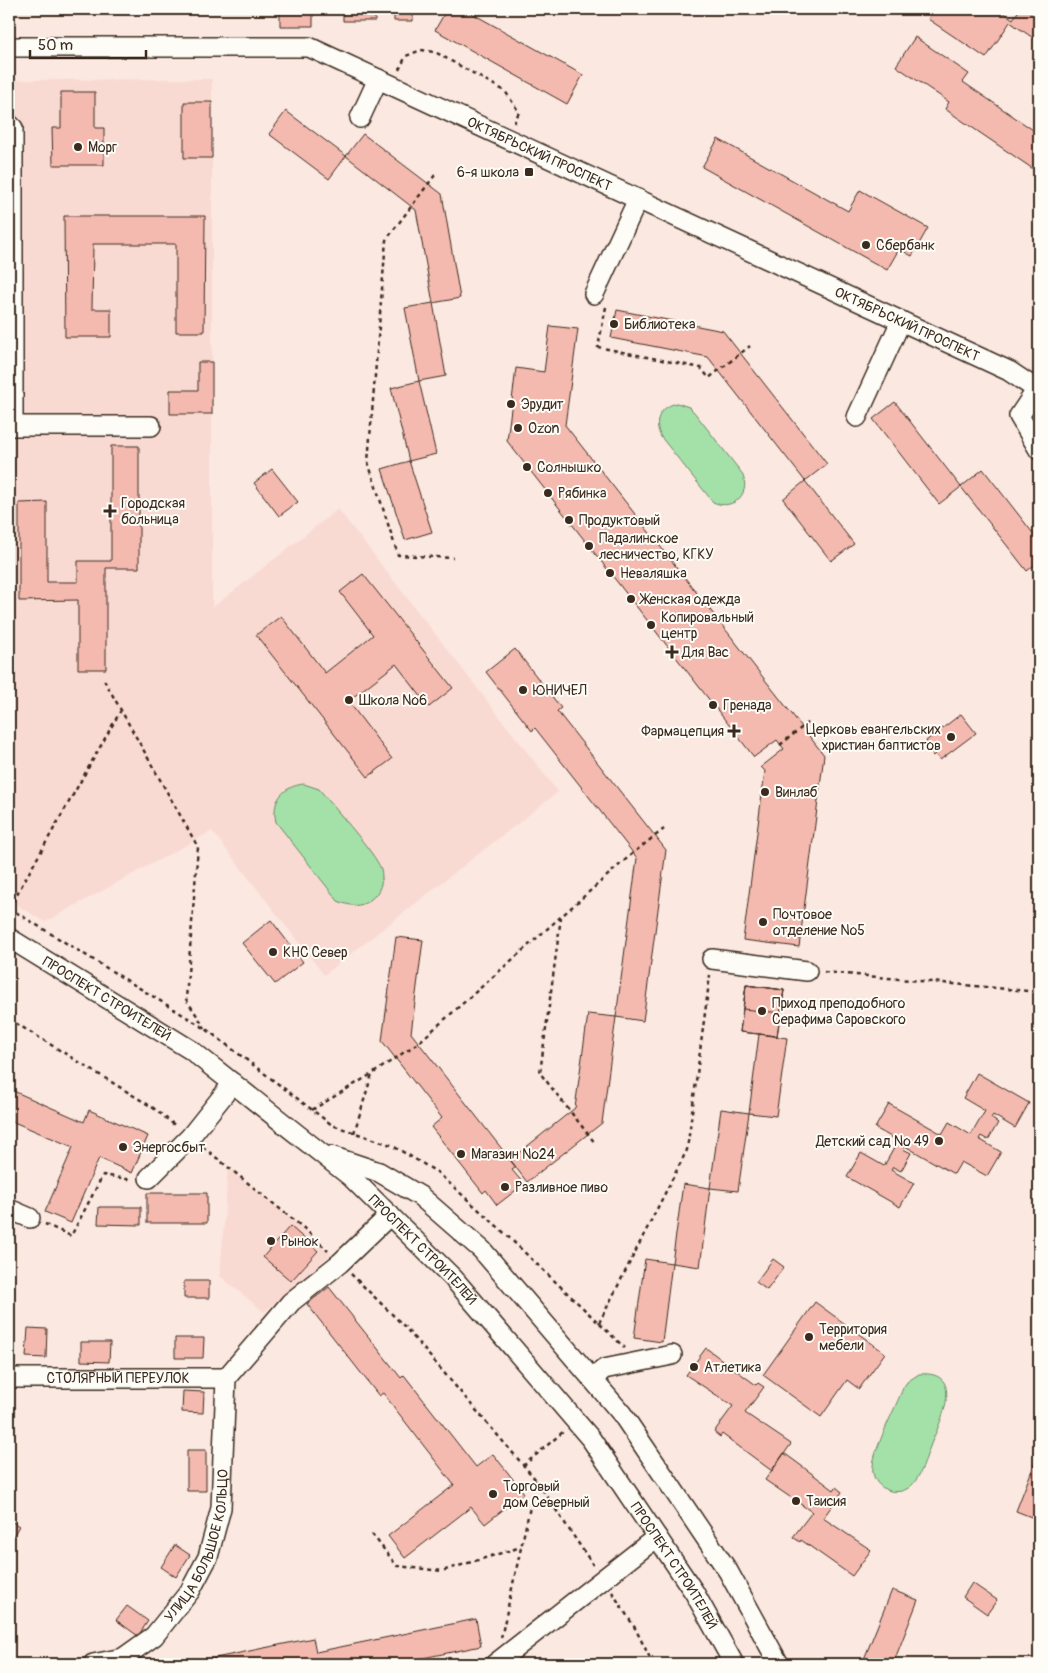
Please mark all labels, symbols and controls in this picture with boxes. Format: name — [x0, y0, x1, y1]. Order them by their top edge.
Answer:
scale bar — [30, 28, 146, 60]
text: 50 m — [38, 36, 73, 55]
street label: ОКТЯБРЬСКИЙ ПРОСПЕКТ — [464, 113, 615, 195]
place label: Морг — [88, 139, 117, 156]
marker: Морг — [72, 141, 84, 153]
place label: 6-я школа — [457, 164, 519, 181]
marker: 6-я школа — [523, 166, 535, 178]
place label: Сбербанк — [876, 237, 935, 254]
marker: Сбербанк — [860, 239, 872, 251]
street label: ОКТЯБРЬСКИЙ ПРОСПЕКТ — [832, 283, 982, 365]
place label: Библиотека — [624, 316, 695, 333]
marker: Библиотека — [608, 318, 620, 330]
place label: Эрудит — [521, 396, 564, 413]
marker: Эрудит — [505, 398, 517, 410]
place label: Ozon — [528, 420, 560, 437]
marker: Ozon — [512, 422, 524, 434]
place label: Солнышко — [537, 459, 602, 476]
marker: Солнышко — [521, 461, 533, 473]
place label: Рябинка — [558, 485, 607, 502]
marker: Рябинка — [542, 487, 554, 499]
place label: Городская больница — [121, 495, 185, 528]
marker: Городская больница — [103, 504, 117, 518]
place label: Продуктовый — [579, 512, 660, 529]
marker: Продуктовый — [563, 514, 575, 526]
place label: Падалинское лесничество, КГКУ — [599, 530, 714, 563]
marker: Падалинское лесничество, КГКУ — [583, 540, 595, 552]
place label: Неваляшка — [620, 565, 687, 582]
marker: Неваляшка — [604, 567, 616, 579]
place label: Женская одежда — [639, 591, 740, 608]
marker: Женская одежда — [625, 593, 637, 605]
place label: Копировальный центр — [661, 609, 754, 642]
marker: Копировальный центр — [645, 619, 657, 631]
place label: Для Вас — [681, 644, 729, 661]
marker: Для Вас — [666, 646, 678, 658]
place label: ЮНИЧЕЛ — [533, 682, 587, 699]
marker: ЮНИЧЕЛ — [517, 684, 529, 696]
place label: Школа №6 — [359, 692, 427, 709]
marker: Школа №6 — [343, 694, 355, 706]
place label: Гренада — [723, 697, 772, 714]
marker: Гренада — [707, 699, 719, 711]
place label: Церковь евангельских христиан баптистов — [806, 721, 941, 754]
place label: Фармацепция — [641, 723, 724, 740]
marker: Фармацепция — [728, 725, 740, 737]
marker: Церковь евангельских христиан баптистов — [945, 731, 957, 743]
place label: Винлаб — [775, 784, 818, 801]
marker: Винлаб — [759, 786, 771, 798]
place label: Почтовое отделение №5 — [773, 906, 865, 939]
marker: Почтовое отделение №5 — [757, 916, 769, 928]
place label: КНС Север — [283, 944, 348, 961]
marker: КНС Север — [267, 946, 279, 958]
street label: ПРОСПЕКТ СТРОИТЕЛЕЙ — [40, 952, 174, 1044]
place label: Приход преподобного Серафима Саровского — [772, 995, 906, 1028]
marker: Приход преподобного Серафима Саровского — [756, 1005, 768, 1017]
place label: Детский сад № 49 — [815, 1133, 929, 1150]
marker: Детский сад № 49 — [933, 1135, 945, 1147]
place label: Энергосбыт — [133, 1139, 205, 1156]
marker: Энергосбыт — [117, 1141, 129, 1153]
place label: Магазин №24 — [471, 1146, 555, 1163]
marker: Магазин №24 — [455, 1148, 467, 1160]
place label: Разливное пиво — [515, 1179, 608, 1196]
marker: Разливное пиво — [499, 1181, 511, 1193]
street label: ПРОСПЕКТ СТРОИТЕЛЕЙ — [365, 1191, 480, 1308]
place label: Рынок — [281, 1233, 319, 1250]
marker: Рынок — [265, 1235, 277, 1247]
place label: Территория мебели — [819, 1321, 887, 1354]
marker: Территория мебели — [803, 1331, 815, 1343]
place label: Атлетика — [704, 1359, 761, 1376]
marker: Атлетика — [688, 1361, 700, 1373]
street label: СТОЛЯРНЫЙ ПЕРЕУЛОК — [47, 1370, 189, 1387]
street label: УЛИЦА БОЛЬШОЕ КОЛЬЦО — [161, 1469, 231, 1625]
place label: Торговый дом Северный — [503, 1478, 590, 1511]
marker: Торговый дом Северный — [487, 1488, 499, 1500]
place label: Таисия — [806, 1493, 846, 1510]
marker: Таисия — [790, 1495, 802, 1507]
street label: ПРОСПЕКТ СТРОИТЕЛЕЙ — [627, 1499, 721, 1632]

